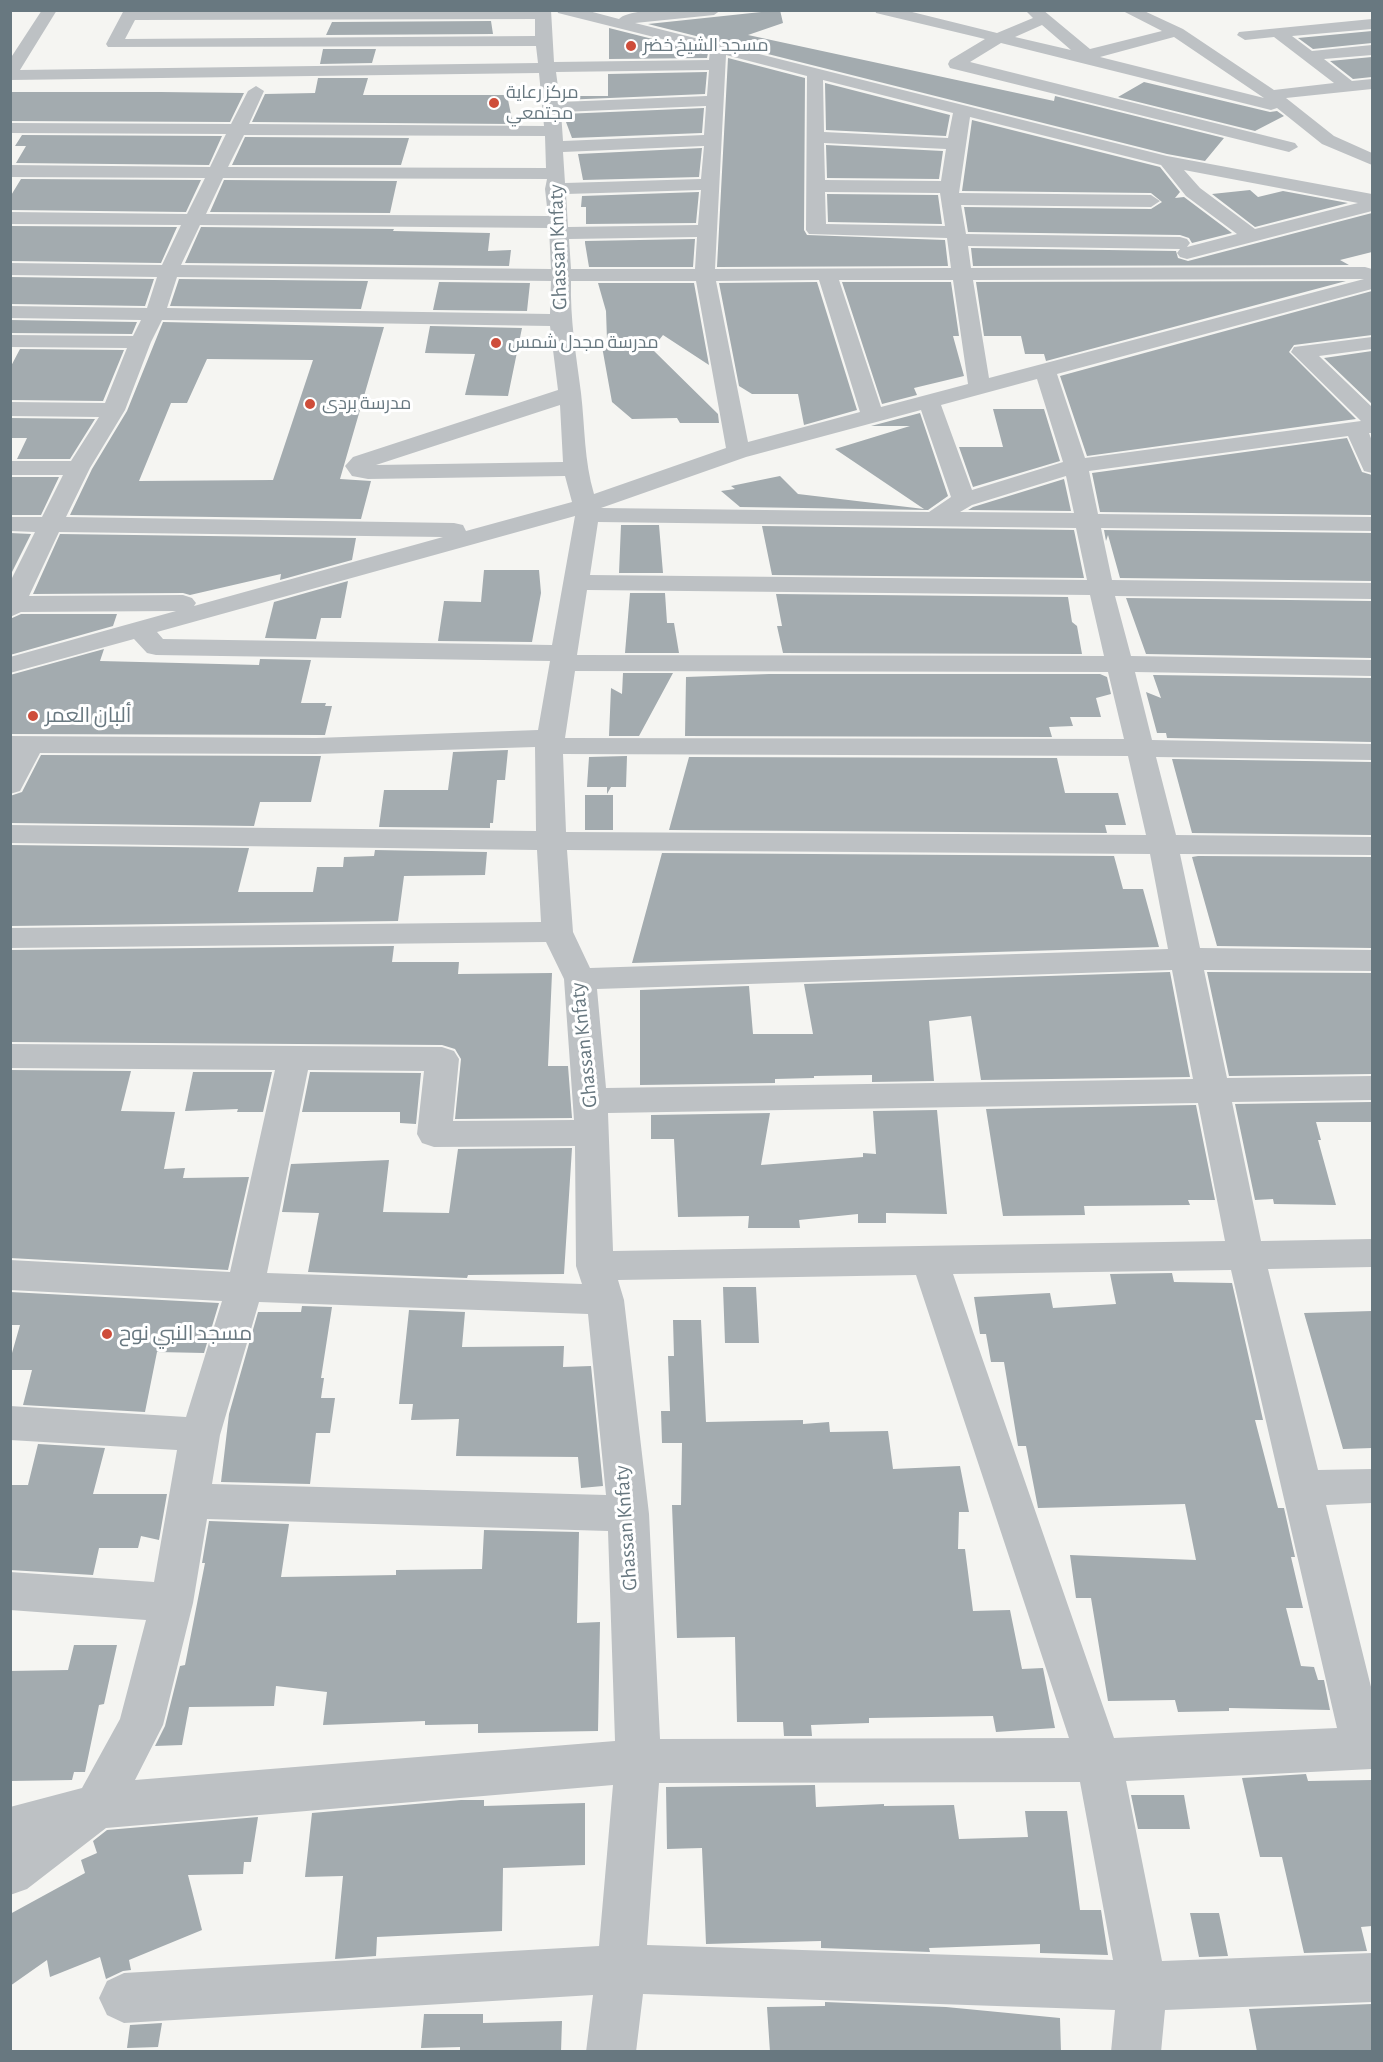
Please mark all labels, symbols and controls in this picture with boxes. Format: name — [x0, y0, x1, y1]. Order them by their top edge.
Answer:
place label: مسجد الشيخ خضر — [643, 35, 768, 57]
marker: مسجد الشيخ خضر — [624, 39, 638, 53]
place label: مركز رعاية مجتمعي — [506, 82, 578, 124]
marker: مركز رعاية مجتمعي — [487, 96, 501, 110]
street label: Ghassan Knfaty — [543, 184, 573, 310]
place label: مدرسة مجدل شمس — [508, 332, 659, 354]
marker: مدرسة مجدل شمس — [489, 336, 503, 350]
place label: مدرسة بردى — [322, 393, 411, 415]
marker: مدرسة بردى — [303, 397, 317, 411]
place label: ألبان العمر — [45, 703, 131, 729]
marker: ألبان العمر — [26, 709, 40, 723]
street label: Ghassan Knfaty — [565, 981, 603, 1109]
place label: مسجد النبي نوح — [119, 1321, 252, 1347]
marker: مسجد النبي نوح — [100, 1327, 114, 1341]
street label: Ghassan Knfaty — [609, 1464, 643, 1592]

